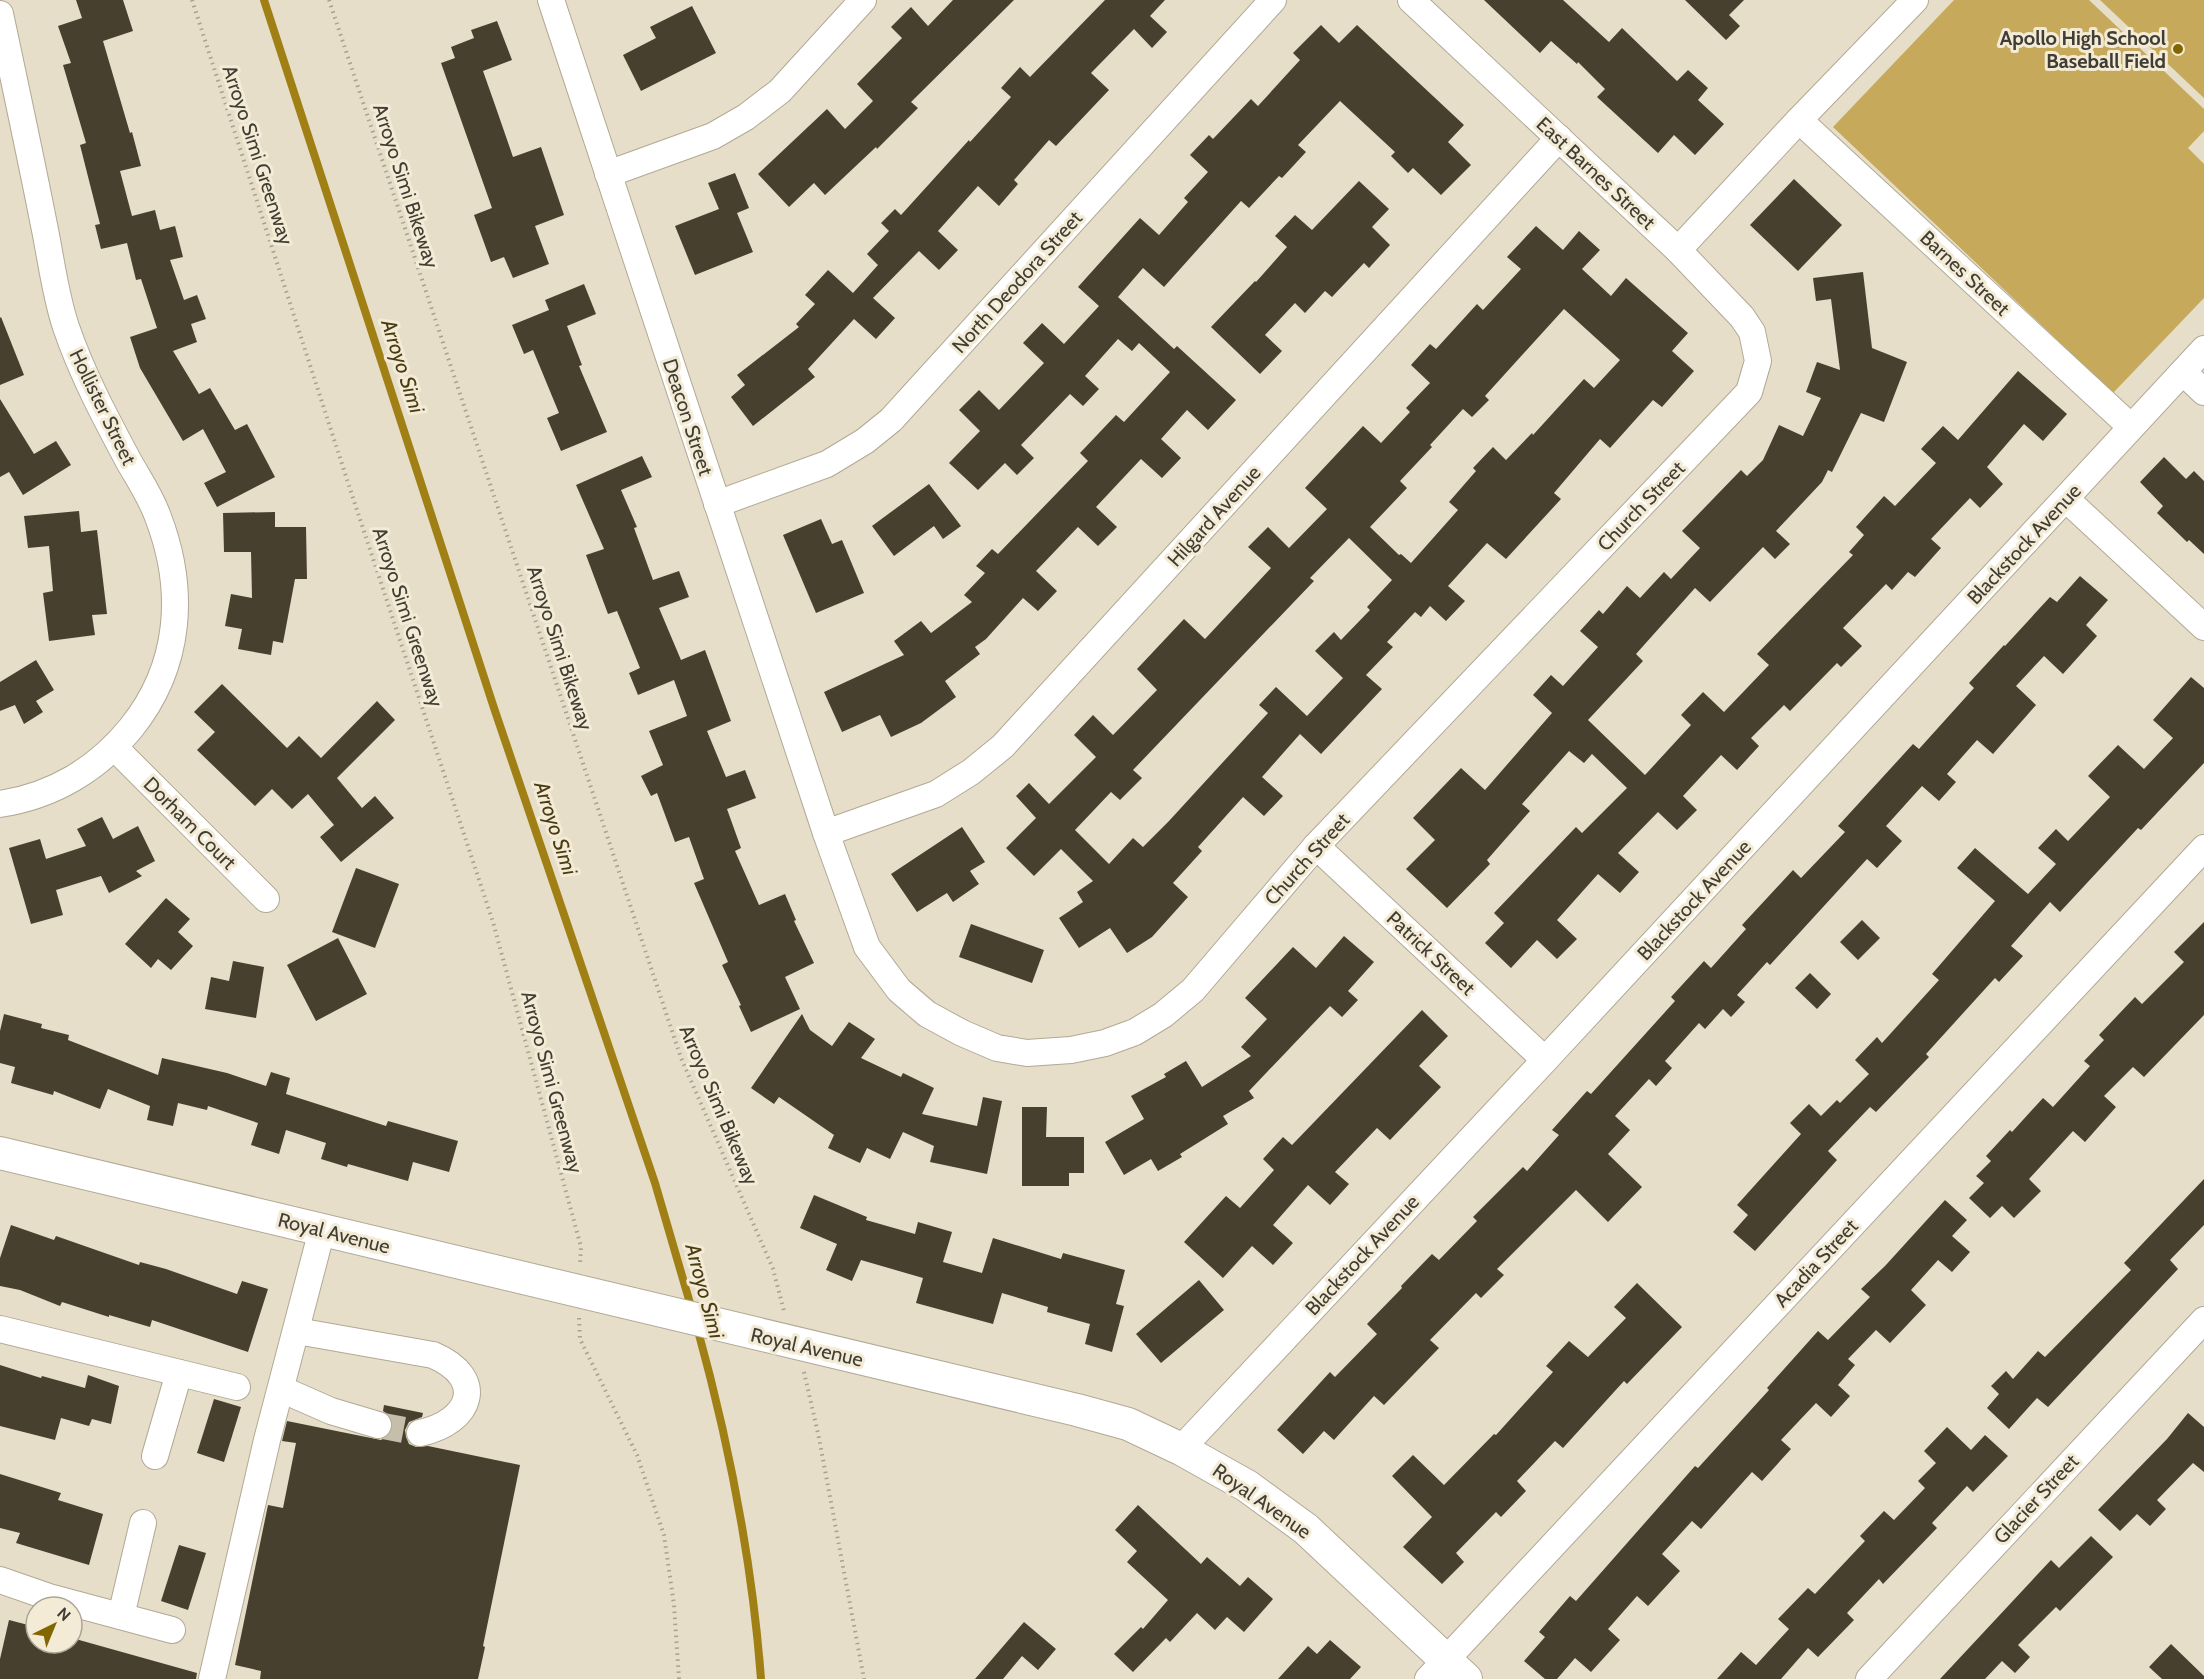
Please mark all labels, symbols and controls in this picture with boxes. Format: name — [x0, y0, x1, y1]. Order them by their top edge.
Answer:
place label: Apollo High School Baseball Field — [2000, 26, 2166, 73]
marker: Apollo High School Baseball Field — [2171, 42, 2185, 56]
street label: Arroyo Simi Greenway — [218, 62, 298, 248]
street label: Arroyo Simi Bikeway — [368, 101, 444, 271]
street label: East Barnes Street — [1532, 112, 1661, 234]
street label: North Deodora Street — [947, 206, 1087, 358]
street label: Barnes Street — [1915, 226, 2015, 321]
water label: Arroyo Simi — [376, 315, 430, 416]
street label: Hollister Street — [65, 345, 141, 469]
street label: Deacon Street — [658, 356, 718, 479]
street label: Church Street — [1592, 456, 1690, 556]
street label: Hilgard Avenue — [1162, 461, 1266, 571]
street label: Blackstock Avenue — [1962, 479, 2086, 609]
street label: Arroyo Simi Greenway — [368, 524, 448, 710]
street label: Arroyo Simi Bikeway — [522, 563, 598, 733]
street label: Dorham Court — [139, 772, 241, 874]
water label: Arroyo Simi — [529, 777, 583, 878]
street label: Church Street — [1259, 808, 1355, 910]
street label: Blackstock Avenue — [1632, 835, 1756, 965]
street label: Patrick Street — [1382, 906, 1480, 1000]
street label: Arroyo Simi Greenway — [516, 988, 588, 1176]
street label: Arroyo Simi Bikeway — [674, 1021, 764, 1189]
street label: Blackstock Avenue — [1300, 1190, 1424, 1320]
street label: Royal Avenue — [275, 1207, 393, 1259]
street label: Acadia Street — [1769, 1214, 1863, 1312]
water label: Arroyo Simi — [680, 1240, 730, 1342]
street label: Royal Avenue — [748, 1322, 866, 1372]
street label: Glacier Street — [1989, 1449, 2084, 1549]
street label: Royal Avenue — [1208, 1458, 1316, 1544]
north arrow — [24, 1595, 84, 1655]
text: N — [53, 1604, 75, 1625]

